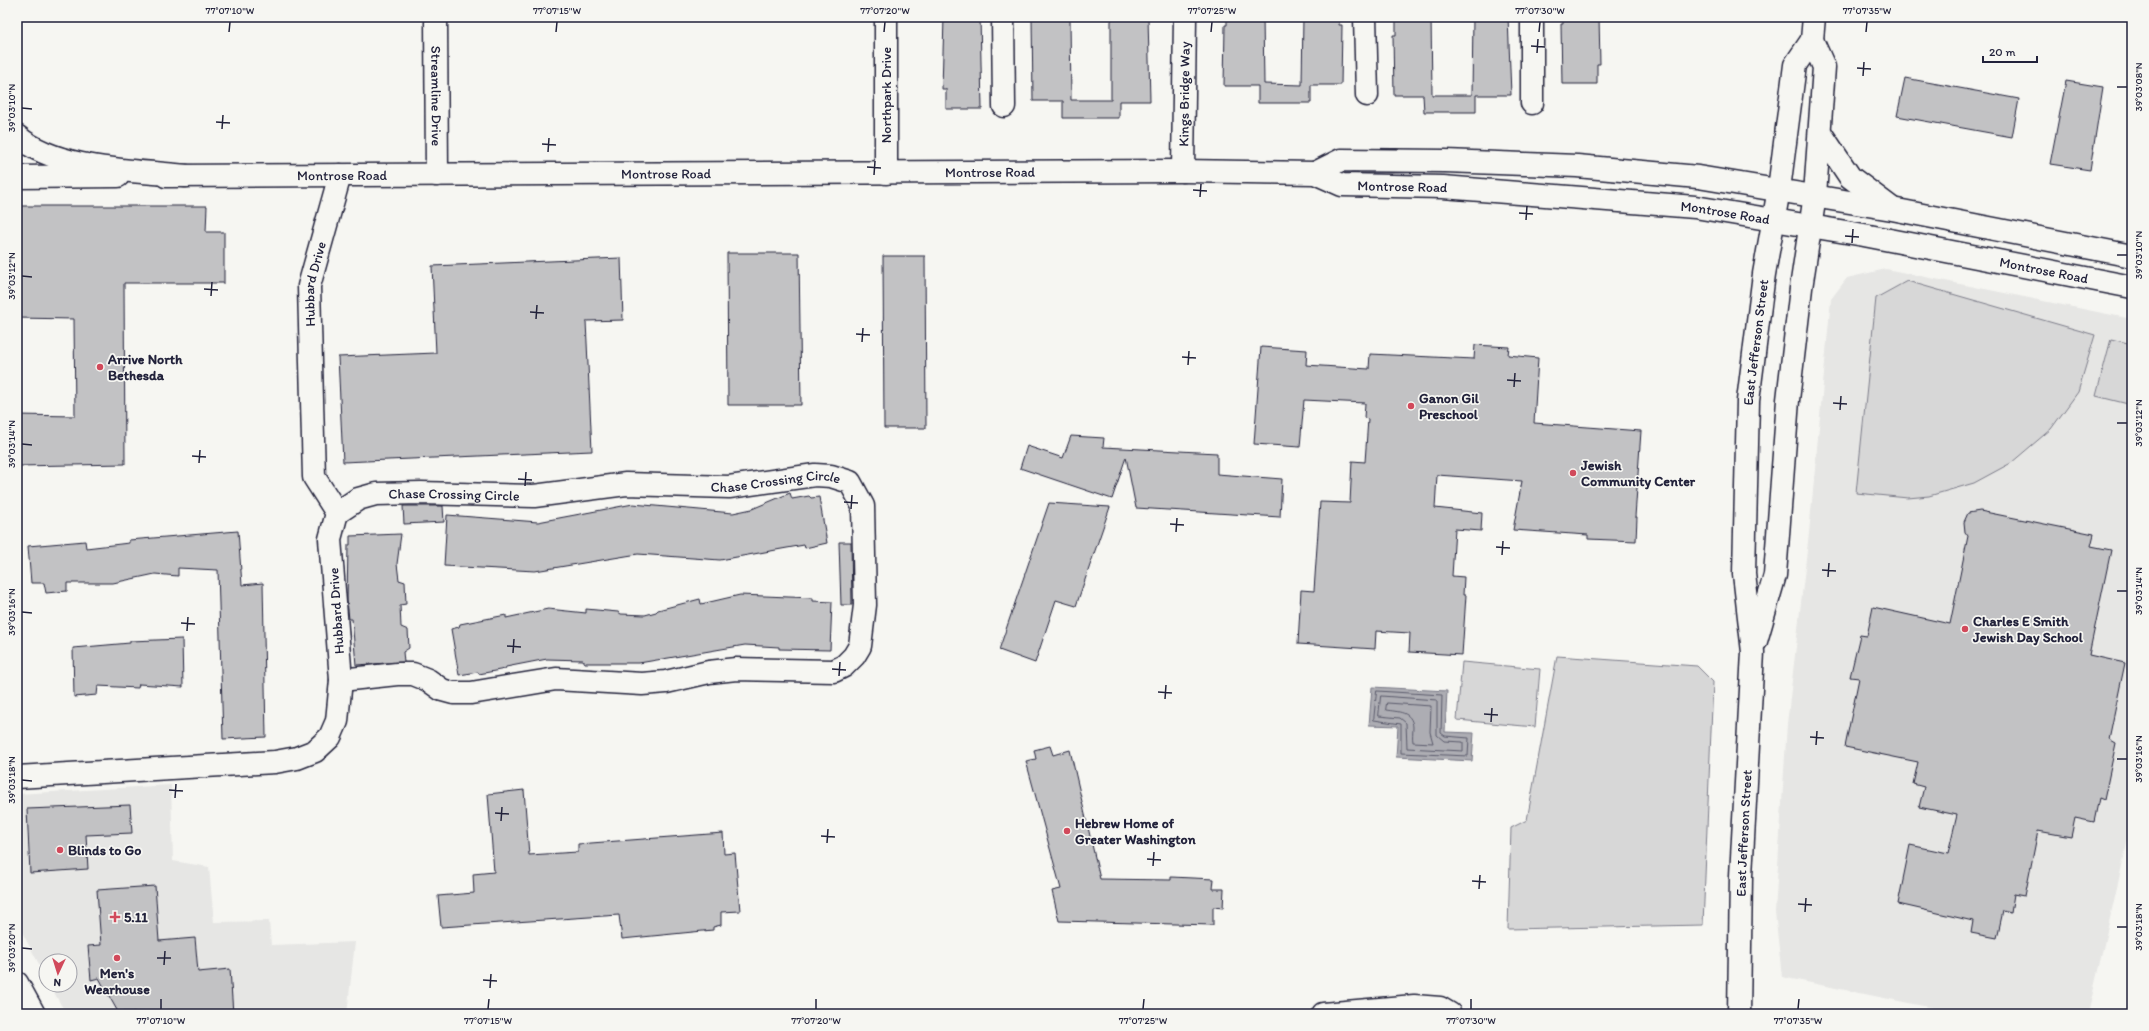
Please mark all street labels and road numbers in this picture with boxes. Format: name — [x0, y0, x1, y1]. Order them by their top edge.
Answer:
street label: Kings Bridge Way — [1175, 41, 1194, 147]
street label: Streamline Drive — [427, 46, 445, 146]
street label: Northpark Drive — [878, 47, 895, 143]
street label: Montrose Road — [945, 164, 1036, 181]
street label: Montrose Road — [621, 165, 712, 183]
street label: Montrose Road — [297, 167, 388, 184]
street label: Montrose Road — [1357, 177, 1449, 196]
street label: Montrose Road — [1680, 198, 1771, 228]
street label: Hubbard Drive — [301, 239, 330, 327]
street label: Montrose Road — [1998, 253, 2090, 287]
street label: East Jefferson Street — [1740, 278, 1772, 406]
street label: Chase Crossing Circle — [710, 467, 843, 496]
street label: Chase Crossing Circle — [388, 485, 520, 505]
street label: Hubbard Drive — [325, 567, 348, 655]
street label: East Jefferson Street — [1733, 769, 1756, 897]

